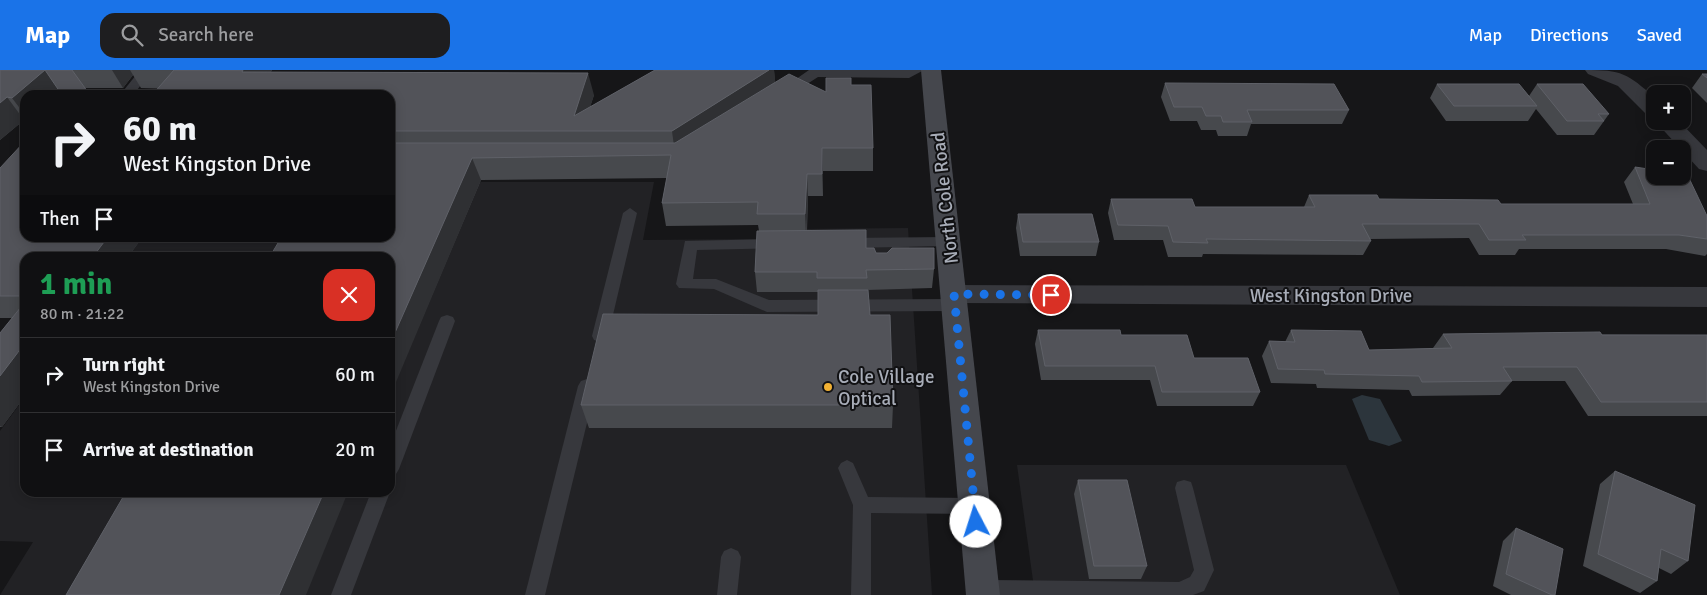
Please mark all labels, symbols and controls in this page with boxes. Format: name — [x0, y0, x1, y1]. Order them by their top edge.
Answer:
search box — [100, 13, 450, 58]
text: Map — [25, 20, 70, 50]
icon: search — [118, 21, 146, 49]
text: Search here — [158, 23, 254, 47]
text: Map — [1469, 24, 1502, 46]
text: Directions — [1530, 24, 1609, 46]
text: Saved — [1637, 24, 1682, 46]
map controls — [1646, 85, 1691, 185]
button: + — [1646, 85, 1691, 130]
text: 60 m — [123, 107, 197, 150]
icon: right — [40, 110, 105, 175]
street label: North Cole Road — [926, 131, 964, 265]
button: − — [1646, 140, 1691, 185]
text: West Kingston Drive — [123, 150, 311, 177]
icon: arrive — [90, 205, 118, 233]
text: Then — [40, 207, 80, 231]
text: 1 min — [40, 266, 112, 303]
button: close — [323, 269, 375, 321]
pin — [1030, 274, 1072, 316]
icon: arrive — [1037, 281, 1065, 309]
street label: West Kingston Drive — [1250, 284, 1412, 308]
text: 80 m · 21:22 — [40, 304, 124, 324]
text: Turn right — [83, 353, 165, 377]
icon: right — [40, 361, 68, 389]
text: 60 m — [335, 363, 375, 387]
place label: Cole Village Optical — [838, 365, 934, 411]
text: West Kingston Drive — [83, 377, 220, 397]
marker: Cole Village Optical — [822, 381, 834, 393]
icon: arrive — [40, 436, 68, 464]
text: Arrive at destination — [83, 438, 254, 462]
text: 20 m — [335, 438, 375, 462]
position arrow — [949, 495, 1001, 547]

